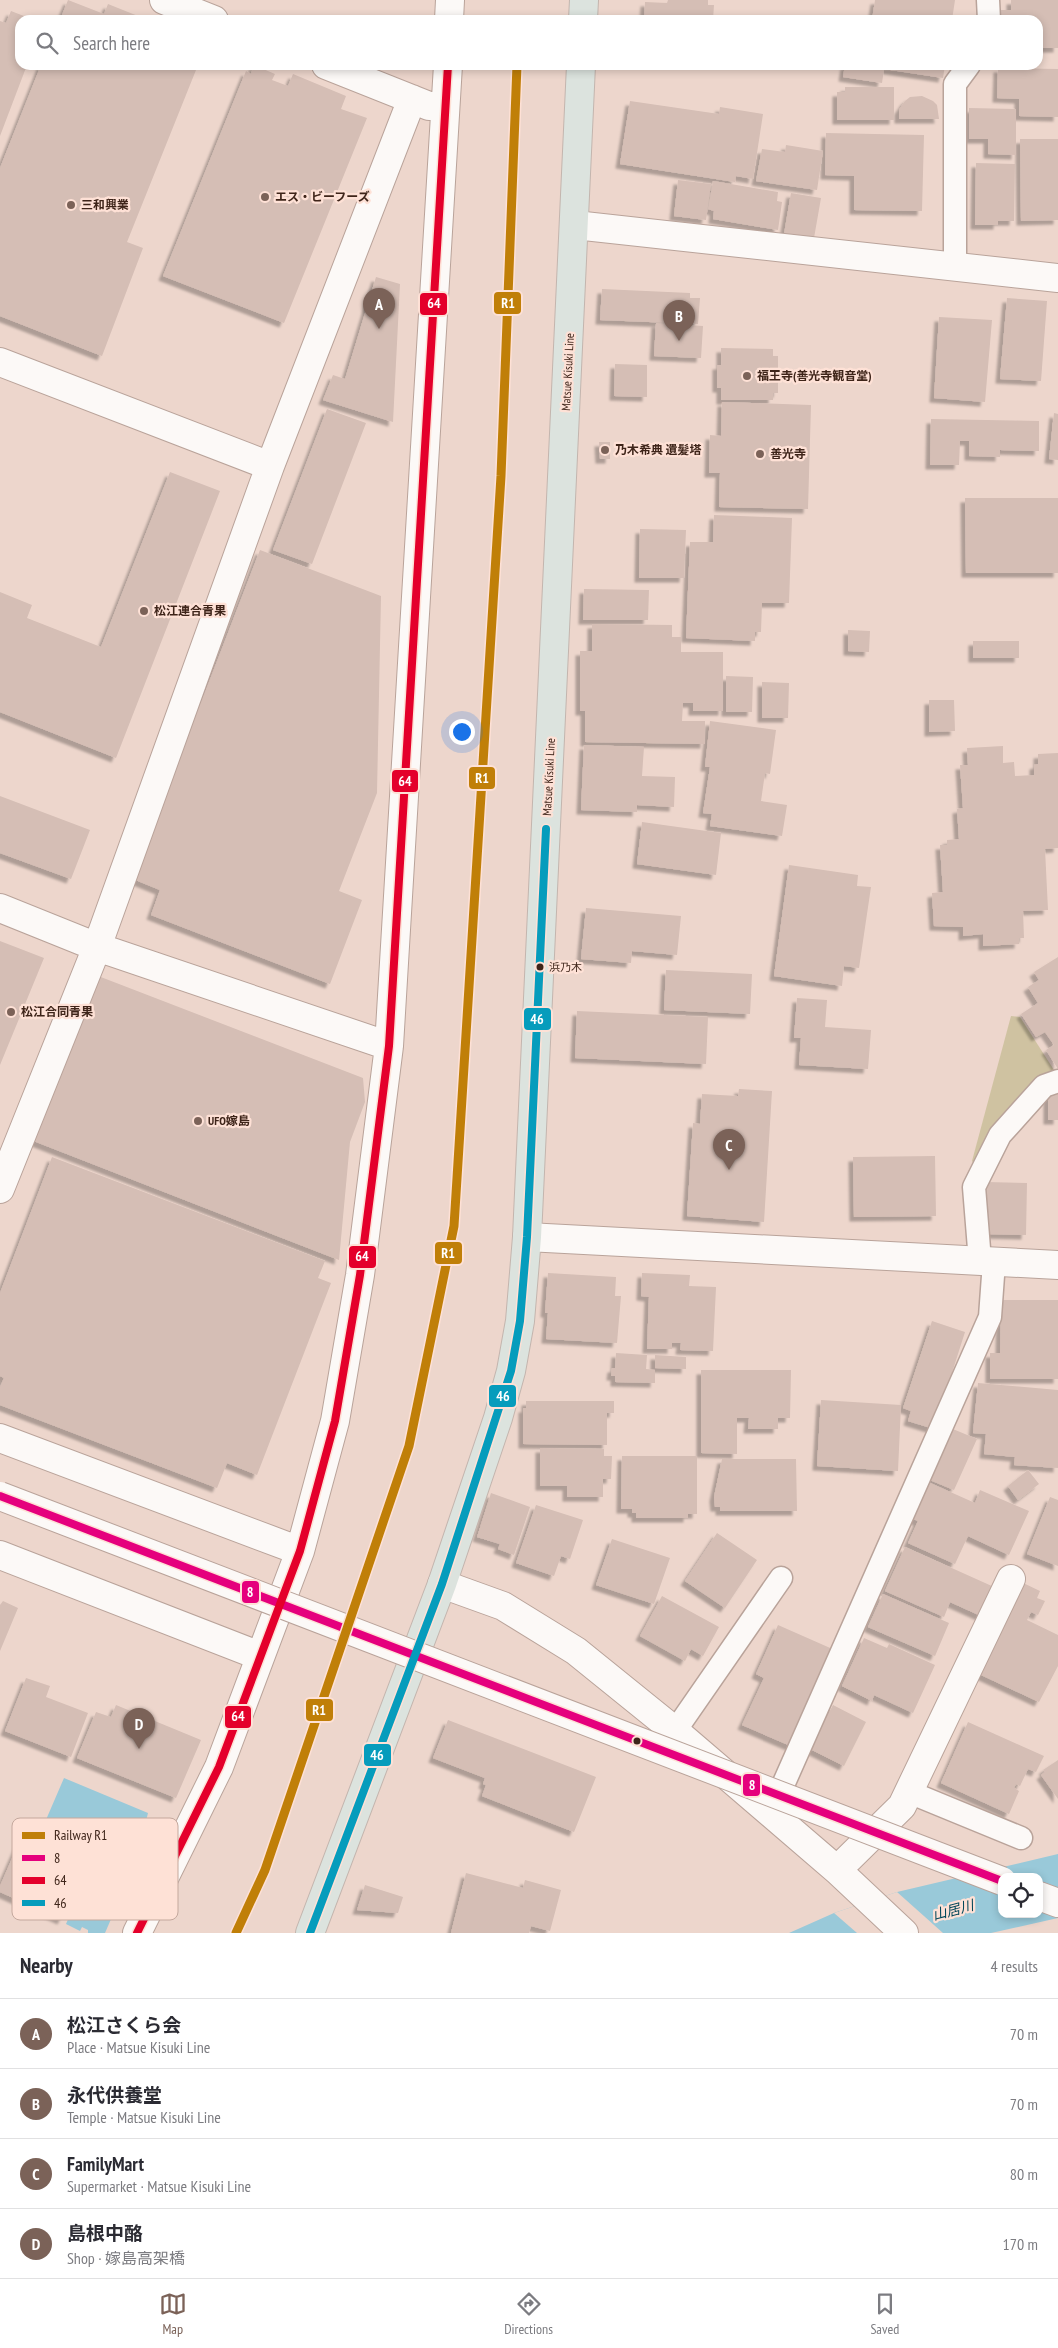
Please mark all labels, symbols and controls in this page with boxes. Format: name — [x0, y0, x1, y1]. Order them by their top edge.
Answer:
search box — [15, 15, 1043, 70]
icon: search — [33, 29, 61, 57]
text: Search here — [73, 31, 150, 55]
place label: エス・ビーフーズ — [275, 189, 370, 204]
marker: エス・ビーフーズ — [259, 191, 271, 203]
place label: 三和興業 — [81, 197, 129, 212]
marker: 三和興業 — [65, 199, 77, 211]
pin: A — [363, 288, 395, 329]
line badge: R1 — [493, 291, 522, 315]
line badge: 64 — [419, 292, 448, 316]
text: 64 — [427, 294, 441, 312]
text: R1 — [501, 294, 515, 312]
pin: B — [663, 300, 695, 341]
street label: Matsue Kisuki Line — [558, 333, 577, 411]
place label: 福王寺(善光寺観音堂) — [757, 368, 872, 383]
marker: 福王寺(善光寺観音堂) — [741, 370, 753, 382]
place label: 乃木希典 遺髪塔 — [615, 442, 701, 457]
marker: 乃木希典 遺髪塔 — [599, 444, 611, 456]
place label: 善光寺 — [770, 446, 806, 461]
marker: 善光寺 — [754, 448, 766, 460]
place label: 松江連合青果 — [154, 603, 226, 618]
marker: 松江連合青果 — [138, 605, 150, 617]
your location — [449, 719, 475, 745]
street label: Matsue Kisuki Line — [539, 738, 558, 816]
line badge: R1 — [468, 766, 496, 790]
line badge: 64 — [391, 769, 419, 793]
text: R1 — [475, 769, 489, 787]
text: 64 — [398, 772, 412, 790]
place label: 浜乃木 — [549, 960, 582, 974]
marker: 浜乃木 — [535, 962, 545, 972]
place label: 松江合同青果 — [21, 1004, 93, 1019]
marker: 松江合同青果 — [5, 1006, 17, 1018]
line badge: 46 — [523, 1007, 552, 1031]
text: 46 — [530, 1010, 544, 1028]
place label: UFO嫁島 — [208, 1113, 250, 1128]
marker: UFO嫁島 — [192, 1115, 204, 1127]
pin: C — [713, 1129, 745, 1170]
line badge: R1 — [434, 1241, 463, 1265]
text: R1 — [441, 1244, 455, 1262]
line badge: 64 — [348, 1245, 377, 1269]
text: 64 — [355, 1247, 369, 1265]
line badge: 46 — [488, 1384, 517, 1408]
text: 46 — [496, 1387, 510, 1405]
line badge: 8 — [241, 1580, 260, 1604]
text: 8 — [247, 1583, 253, 1601]
line badge: R1 — [305, 1698, 334, 1722]
text: R1 — [312, 1701, 326, 1719]
line badge: 64 — [224, 1705, 252, 1729]
text: 64 — [231, 1707, 245, 1725]
pin: D — [123, 1708, 155, 1749]
unlabelled marker — [632, 1736, 642, 1746]
line badge: 46 — [363, 1743, 392, 1767]
text: 46 — [370, 1746, 384, 1764]
line badge: 8 — [742, 1773, 761, 1797]
text: 8 — [749, 1776, 755, 1794]
legend — [12, 1818, 178, 1920]
text: Railway R1 — [54, 1826, 107, 1844]
text: 8 — [54, 1849, 60, 1867]
text: 64 — [54, 1871, 67, 1889]
map controls — [998, 1873, 1043, 1918]
button: locate — [998, 1873, 1043, 1918]
text: 46 — [54, 1894, 67, 1912]
water label: 山居川 — [930, 1895, 978, 1924]
text: Nearby — [20, 1952, 73, 1979]
text: 4 results — [991, 1956, 1038, 1976]
text: 松江さくら会 — [67, 2013, 181, 2037]
text: A — [32, 2024, 40, 2044]
text: 70 m — [1010, 2024, 1038, 2044]
text: Place · Matsue Kisuki Line — [67, 2037, 210, 2057]
text: 永代供養堂 — [67, 2083, 162, 2107]
text: B — [32, 2094, 40, 2114]
text: 70 m — [1010, 2094, 1038, 2114]
text: Temple · Matsue Kisuki Line — [67, 2107, 221, 2127]
text: FamilyMart — [67, 2152, 144, 2176]
text: C — [32, 2164, 40, 2184]
text: 80 m — [1010, 2164, 1038, 2184]
text: Supermarket · Matsue Kisuki Line — [67, 2176, 251, 2196]
text: 島根中酪 — [67, 2221, 143, 2245]
text: D — [32, 2234, 40, 2254]
text: 170 m — [1003, 2234, 1038, 2254]
text: Shop · 嫁島高架橋 — [67, 2248, 185, 2268]
tab: Map — [159, 2290, 187, 2338]
tab: Directions — [504, 2290, 553, 2338]
tab: Saved — [870, 2290, 899, 2338]

